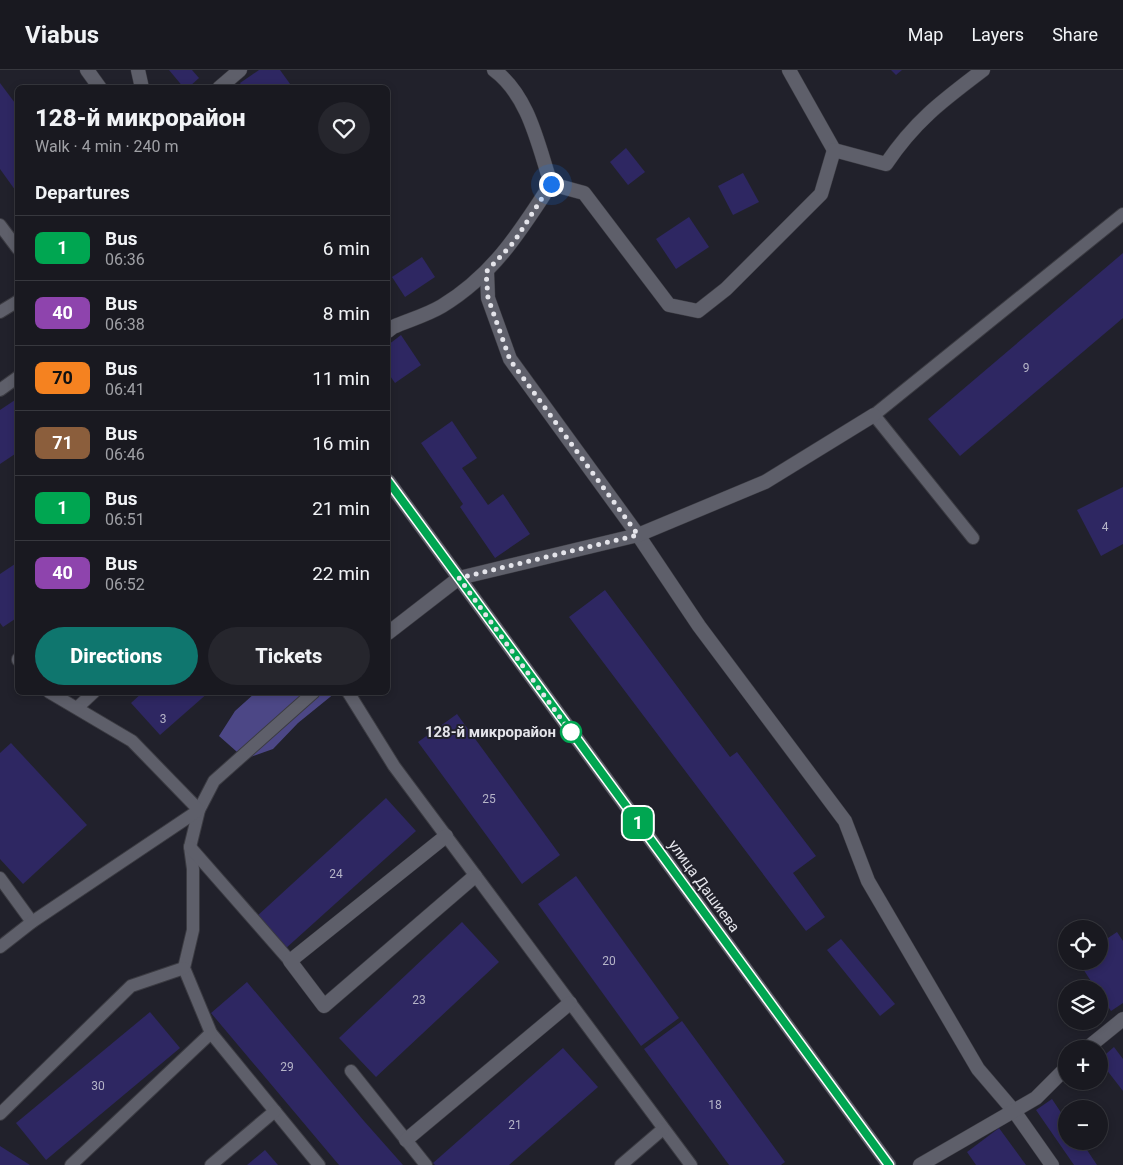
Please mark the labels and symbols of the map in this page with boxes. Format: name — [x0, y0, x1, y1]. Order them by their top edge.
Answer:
your location — [539, 172, 564, 197]
house number: 9 — [1023, 361, 1029, 375]
house number: 4 — [1102, 520, 1109, 534]
house number: 3 — [160, 712, 166, 726]
marker: 128-й микрорайон — [560, 721, 582, 743]
place label: 128-й микрорайон — [425, 723, 556, 741]
house number: 25 — [482, 792, 496, 806]
line badge: 1 — [622, 807, 654, 839]
street label: улица Дашиева — [664, 836, 744, 936]
house number: 24 — [329, 867, 343, 881]
house number: 20 — [602, 954, 616, 968]
house number: 23 — [412, 993, 426, 1007]
house number: 29 — [280, 1060, 294, 1074]
house number: 30 — [91, 1079, 105, 1093]
house number: 18 — [708, 1098, 722, 1112]
house number: 21 — [508, 1118, 522, 1132]

